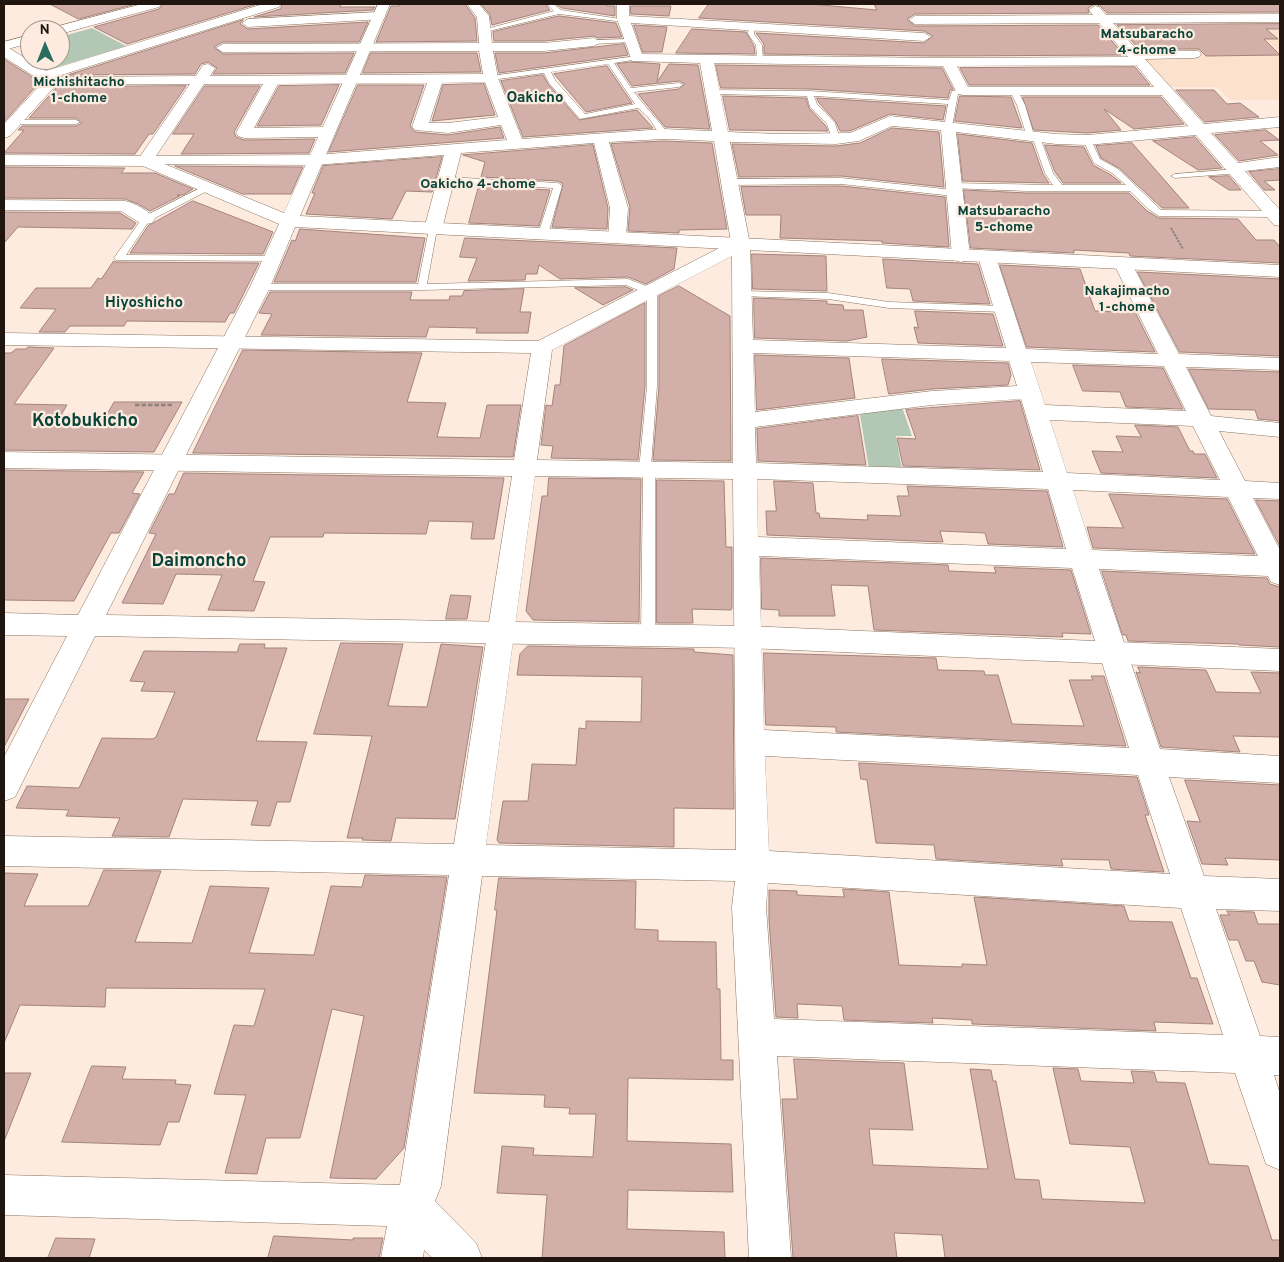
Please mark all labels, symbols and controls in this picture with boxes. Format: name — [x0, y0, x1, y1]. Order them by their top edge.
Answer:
north arrow — [20, 20, 70, 70]
text: N — [40, 22, 50, 39]
district label: Matsubaracho 4-chome — [1101, 27, 1193, 59]
district label: Michishitacho 1-chome — [33, 75, 125, 108]
district label: Oakicho — [506, 90, 564, 108]
district label: Oakicho 4-chome — [420, 177, 536, 193]
district label: Matsubaracho 5-chome — [958, 204, 1050, 236]
district label: Nakajimacho 1-chome — [1084, 284, 1170, 316]
district label: Hiyoshicho — [105, 295, 183, 313]
district label: Kotobukicho — [32, 411, 138, 433]
district label: Daimoncho — [152, 551, 246, 573]

